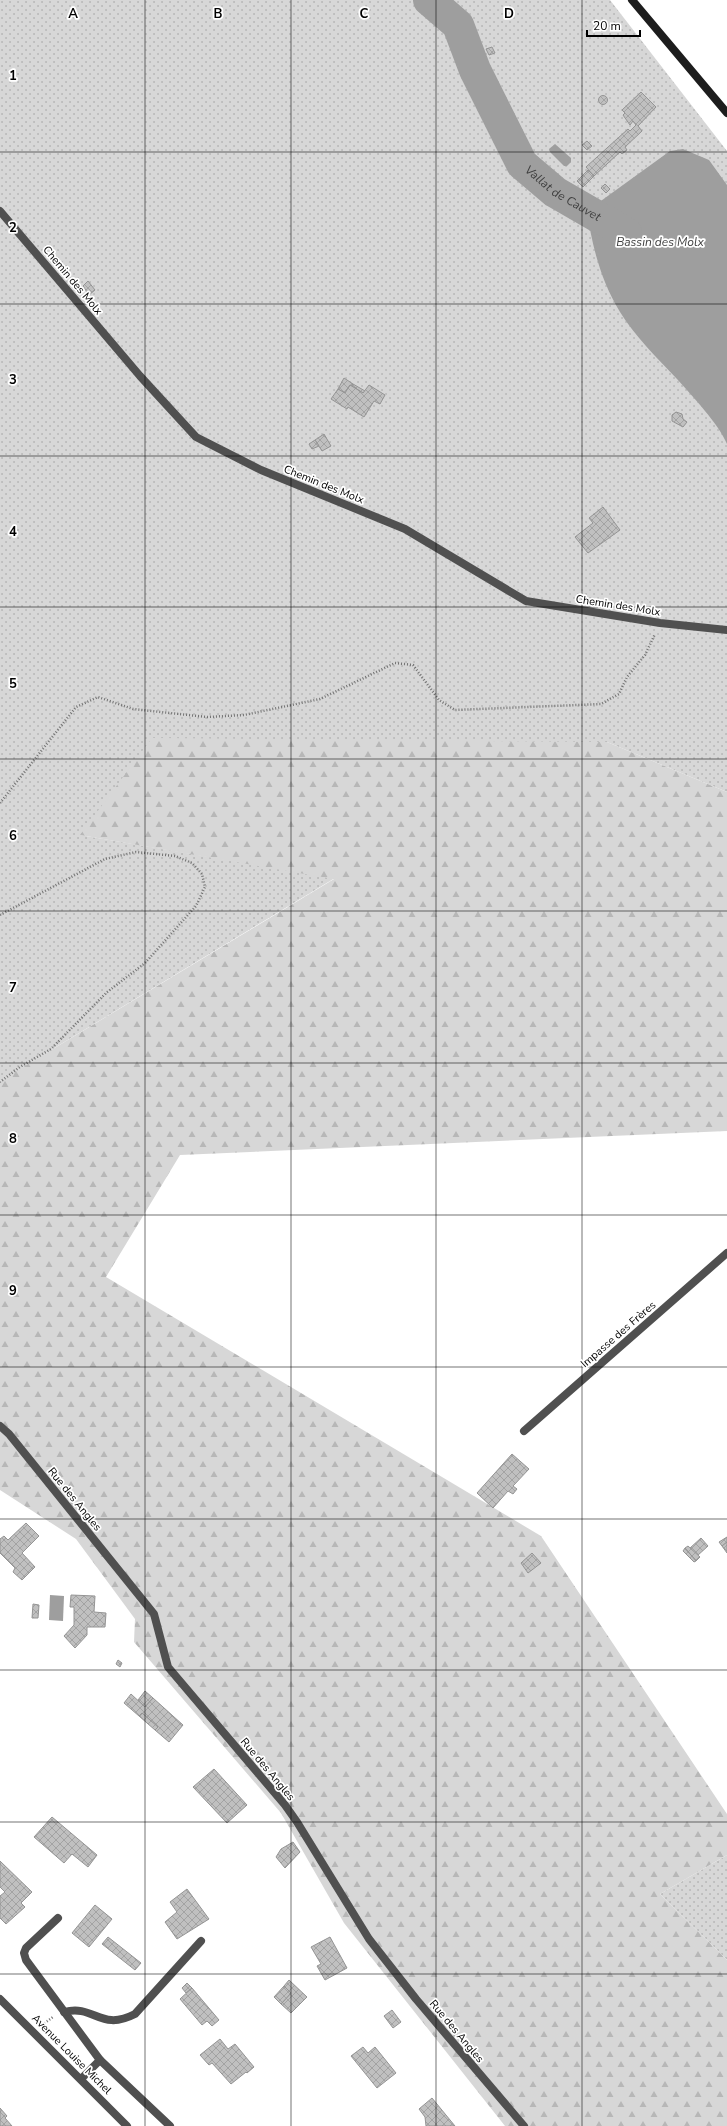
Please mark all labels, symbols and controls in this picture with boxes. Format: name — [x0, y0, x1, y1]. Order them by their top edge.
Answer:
text: A — [68, 5, 78, 23]
text: B — [214, 5, 223, 23]
text: C — [360, 5, 369, 23]
text: D — [504, 5, 514, 23]
scale bar — [587, 12, 640, 38]
text: 20 m — [593, 18, 621, 34]
text: 1 — [9, 67, 17, 85]
water label: Vallat de Cauvet — [521, 162, 604, 225]
text: 2 — [9, 219, 17, 237]
water label: Bassin des Molx — [616, 234, 705, 250]
street label: Chemin des Molx — [39, 243, 106, 318]
text: 3 — [9, 371, 17, 389]
street label: Chemin des Molx — [281, 461, 366, 508]
text: 4 — [9, 523, 17, 541]
street label: Chemin des Molx — [575, 591, 662, 620]
text: 5 — [9, 675, 17, 693]
text: 6 — [9, 827, 17, 845]
text: 7 — [9, 979, 17, 997]
text: 8 — [9, 1130, 17, 1148]
text: 9 — [9, 1282, 17, 1300]
street label: Impasse des Frères — [578, 1298, 659, 1371]
street label: Rue des Angles — [44, 1464, 105, 1534]
street label: Rue des Angles — [237, 1735, 298, 1804]
street label: Rue des Angles — [426, 1997, 487, 2066]
street label: Avenue Louise Michel — [28, 2011, 115, 2098]

